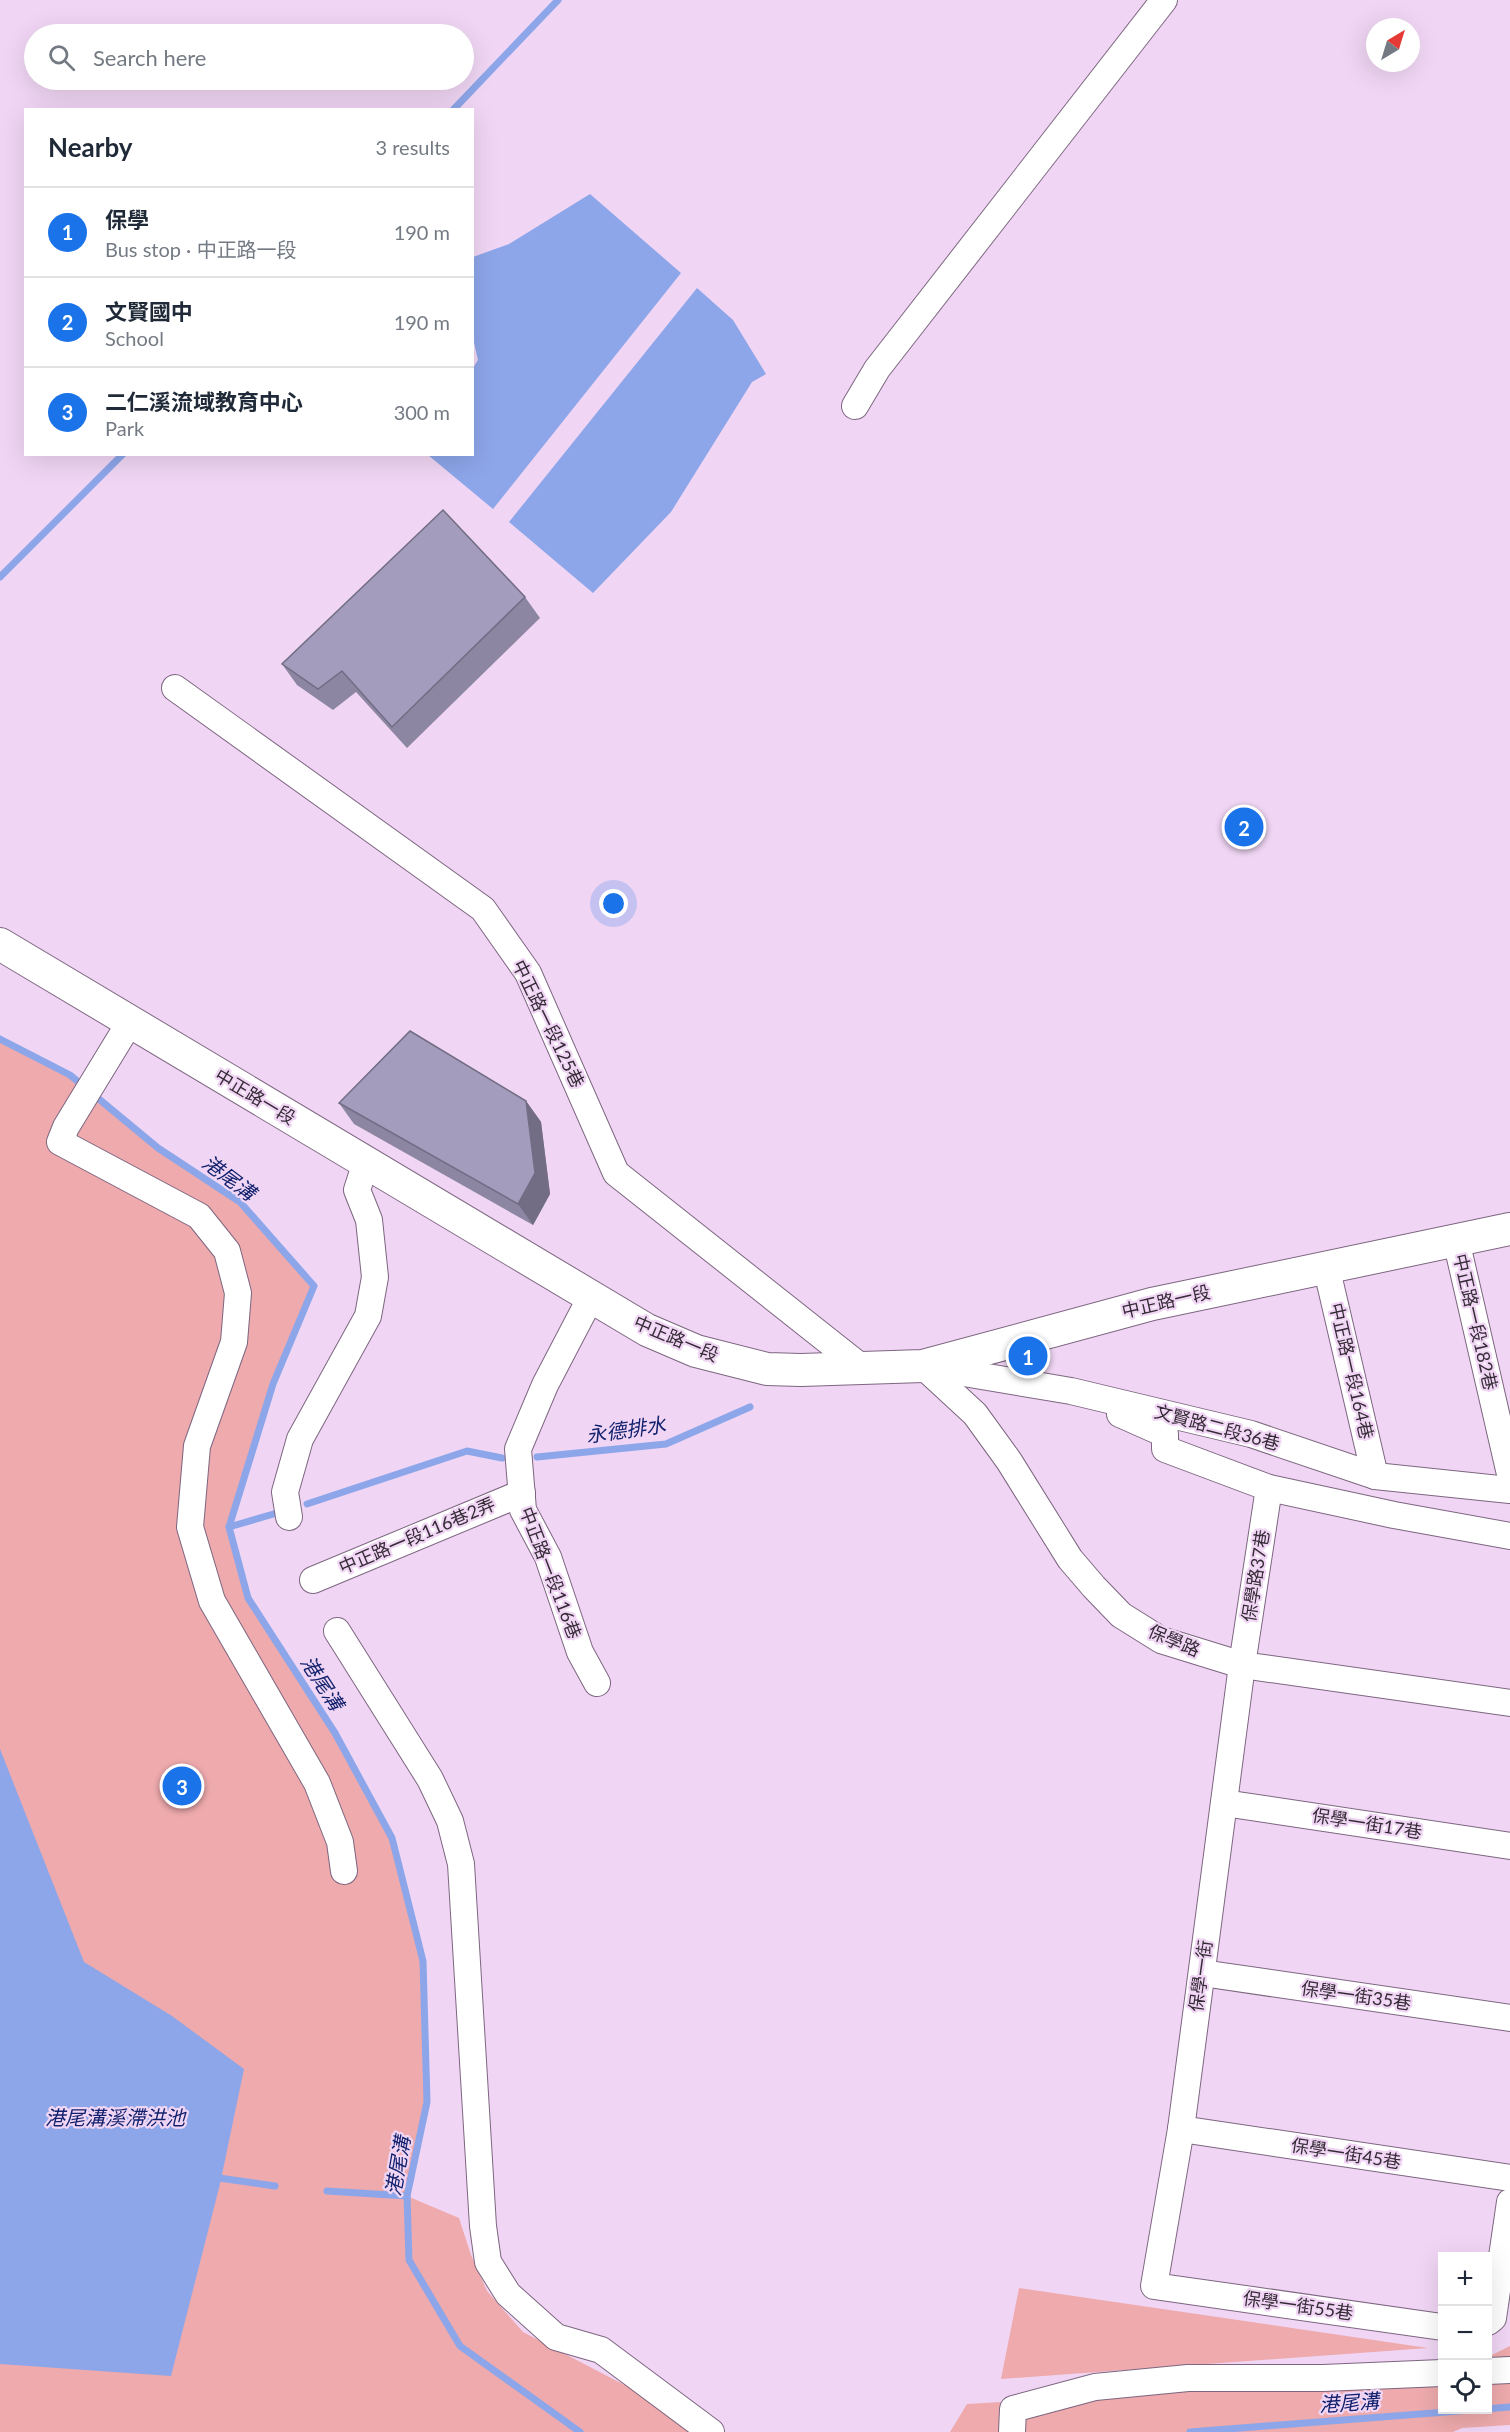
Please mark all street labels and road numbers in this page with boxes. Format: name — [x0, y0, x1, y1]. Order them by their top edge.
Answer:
street label: 中正路一段125巷 — [508, 956, 589, 1091]
street label: 中正路一段 — [211, 1064, 300, 1129]
street label: 中正路一段182巷 — [1450, 1251, 1502, 1392]
street label: 中正路一段 — [1119, 1280, 1212, 1322]
street label: 中正路一段164巷 — [1326, 1300, 1378, 1441]
street label: 中正路一段 — [631, 1310, 722, 1366]
street label: 文賢路二段36巷 — [1152, 1400, 1282, 1454]
street label: 中正路一段116巷2弄 — [335, 1492, 498, 1578]
street label: 中正路一段116巷 — [516, 1504, 586, 1642]
street label: 保學路37巷 — [1237, 1528, 1273, 1623]
street label: 保學路 — [1145, 1619, 1204, 1661]
street label: 保學一街17巷 — [1311, 1803, 1424, 1843]
street label: 保學一街 — [1184, 1939, 1216, 2013]
street label: 保學一街35巷 — [1300, 1976, 1413, 2014]
street label: 保學一街45巷 — [1290, 2133, 1403, 2173]
street label: 保學一街55巷 — [1242, 2286, 1355, 2324]

